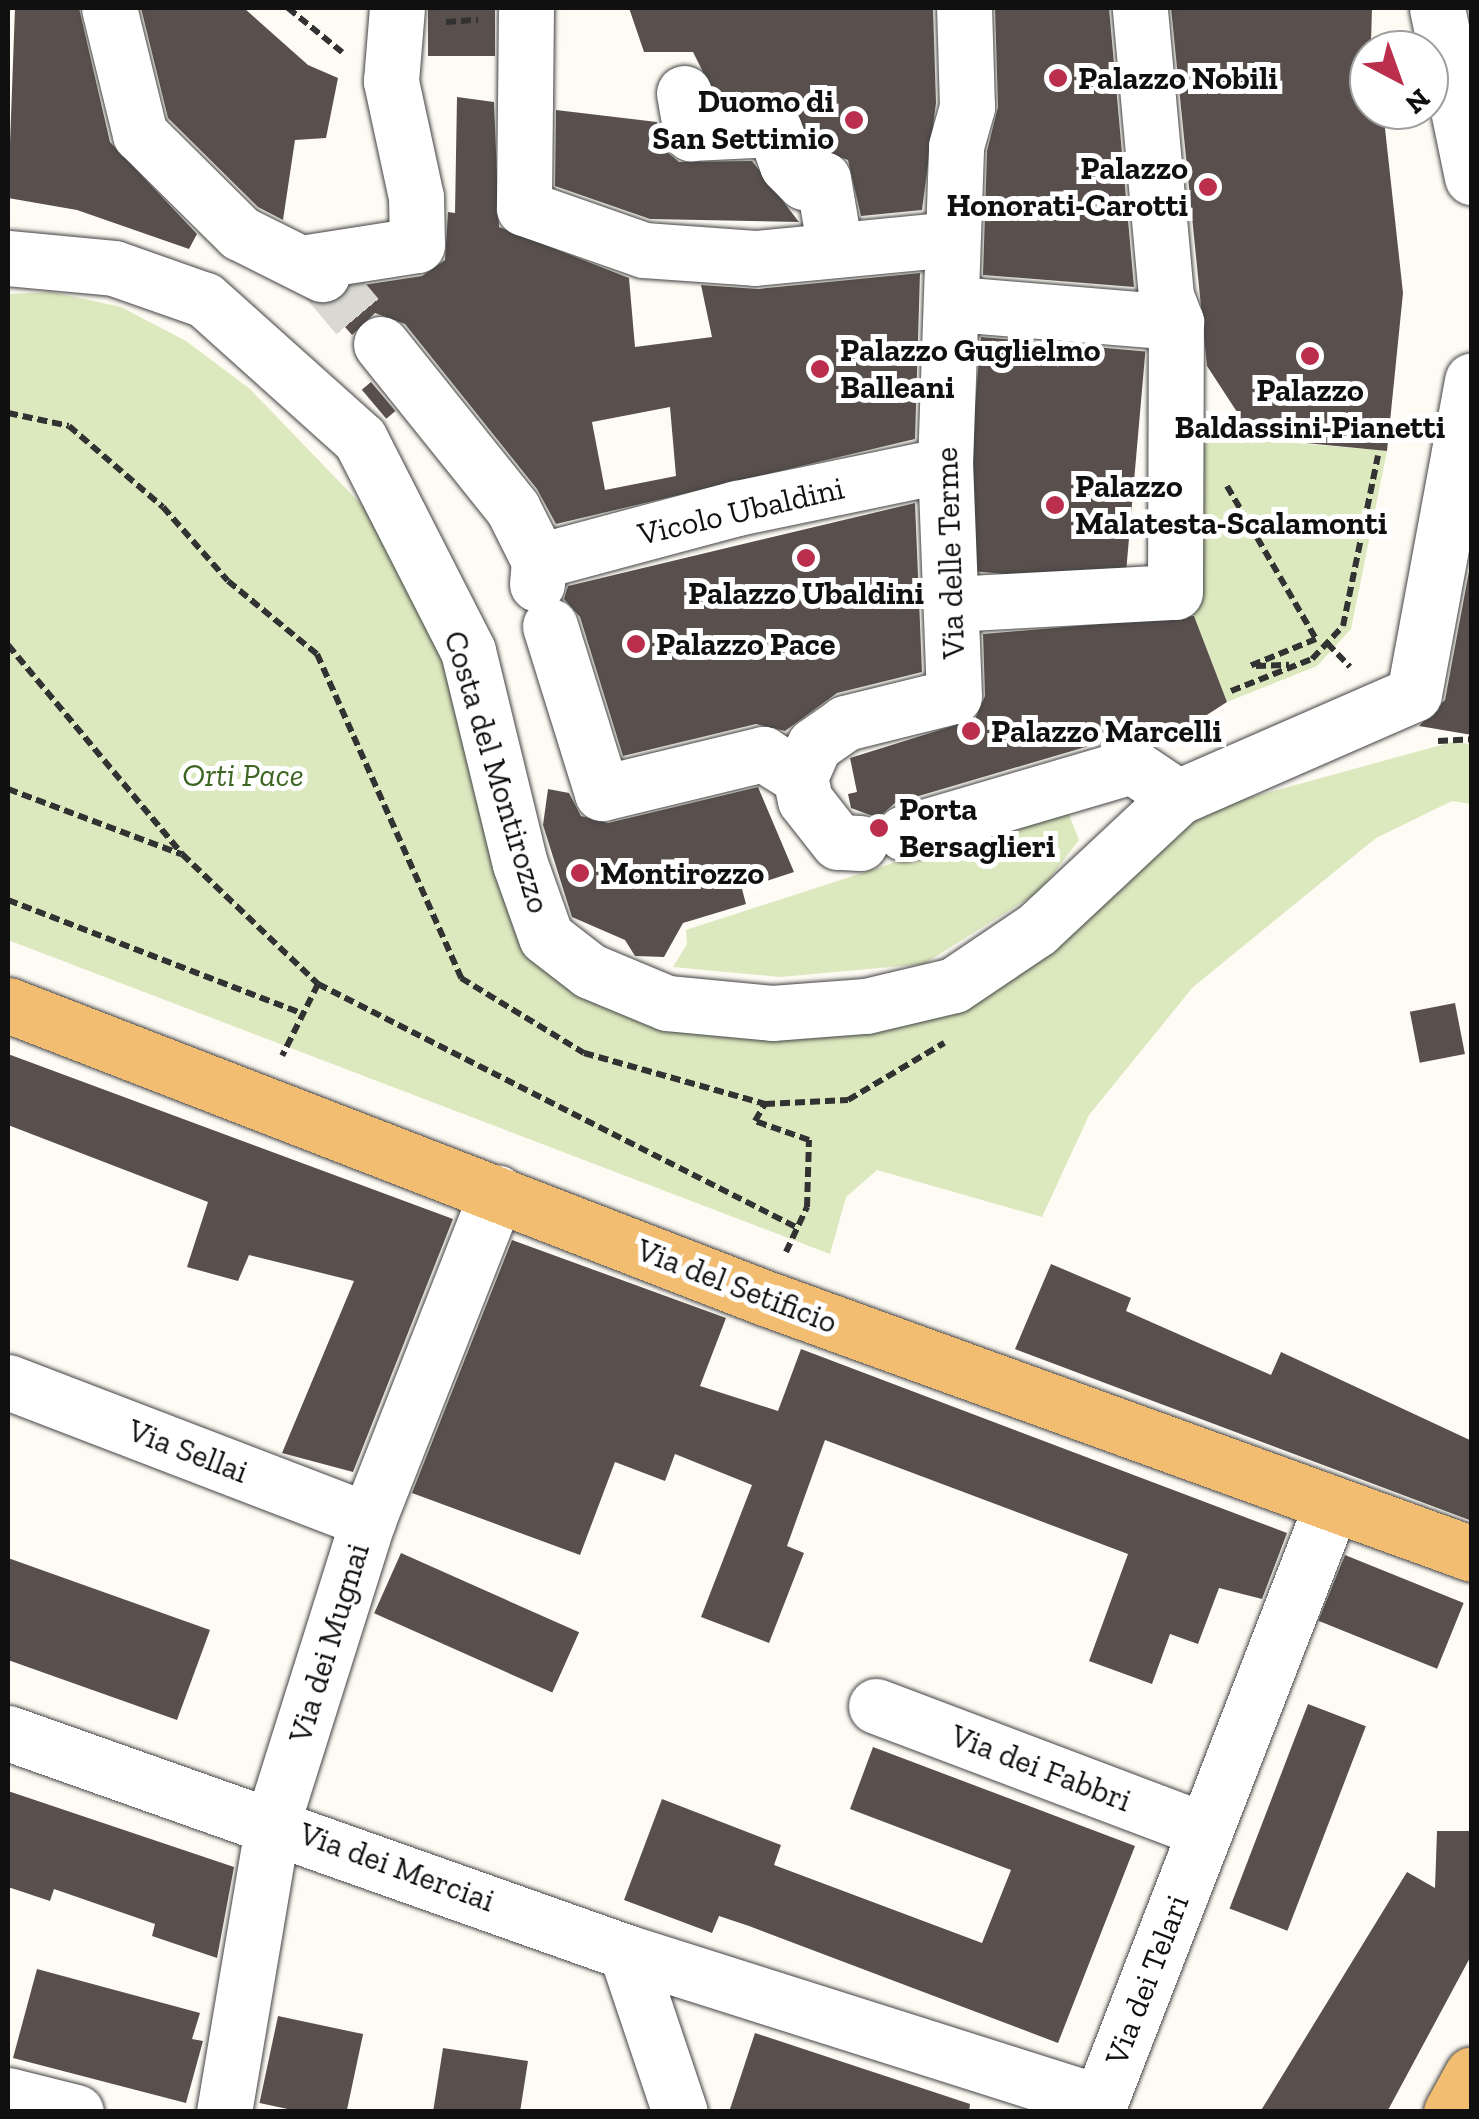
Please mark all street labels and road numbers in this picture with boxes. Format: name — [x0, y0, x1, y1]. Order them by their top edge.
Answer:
street label: Via delle Terme — [927, 446, 973, 660]
street label: Vicolo Ubaldini — [634, 469, 848, 553]
street label: Costa del Montirozzo — [436, 626, 558, 918]
street label: Via del Setificio — [631, 1230, 843, 1342]
street label: Via Sellai — [123, 1411, 253, 1491]
street label: Via dei Mugnai — [280, 1539, 378, 1747]
street label: Via dei Fabbri — [945, 1716, 1137, 1820]
street label: Via dei Merciai — [294, 1814, 500, 1920]
street label: Via dei Telari — [1097, 1889, 1197, 2071]

